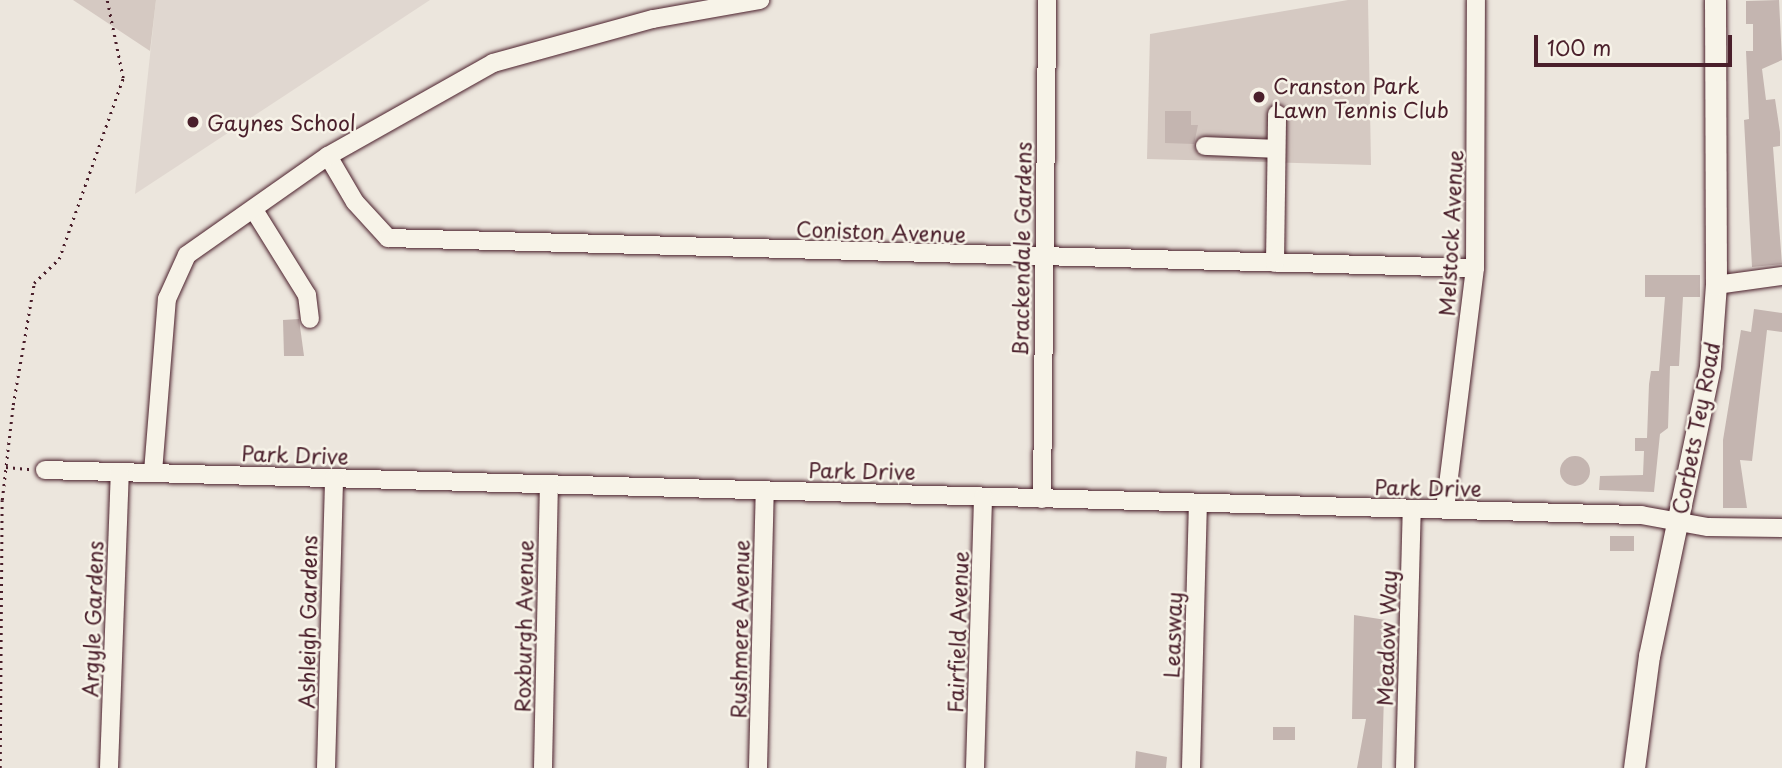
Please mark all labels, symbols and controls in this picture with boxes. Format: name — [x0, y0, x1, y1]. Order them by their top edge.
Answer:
scale bar — [1537, 21, 1735, 65]
text: 100 m — [1547, 31, 1611, 63]
place label: Cranston Park Lawn Tennis Club — [1273, 72, 1447, 122]
marker: Cranston Park Lawn Tennis Club — [1251, 89, 1267, 105]
place label: Gaynes School — [207, 109, 357, 135]
marker: Gaynes School — [185, 114, 201, 130]
street label: Brackendale Gardens — [1007, 140, 1035, 358]
street label: Melstock Avenue — [1433, 149, 1467, 317]
street label: Coniston Avenue — [797, 215, 965, 247]
street label: Corbets Tey Road — [1666, 338, 1724, 518]
street label: Park Drive — [241, 440, 349, 468]
street label: Park Drive — [808, 456, 916, 484]
street label: Park Drive — [1374, 473, 1482, 501]
street label: Ashleigh Gardens — [293, 535, 321, 709]
street label: Roxburgh Avenue — [509, 539, 537, 713]
street label: Rushmere Avenue — [725, 539, 753, 719]
street label: Argyle Gardens — [77, 541, 107, 697]
street label: Fairfield Avenue — [942, 551, 972, 713]
street label: Meadow Way — [1371, 570, 1401, 706]
street label: Leasway — [1158, 591, 1186, 679]

